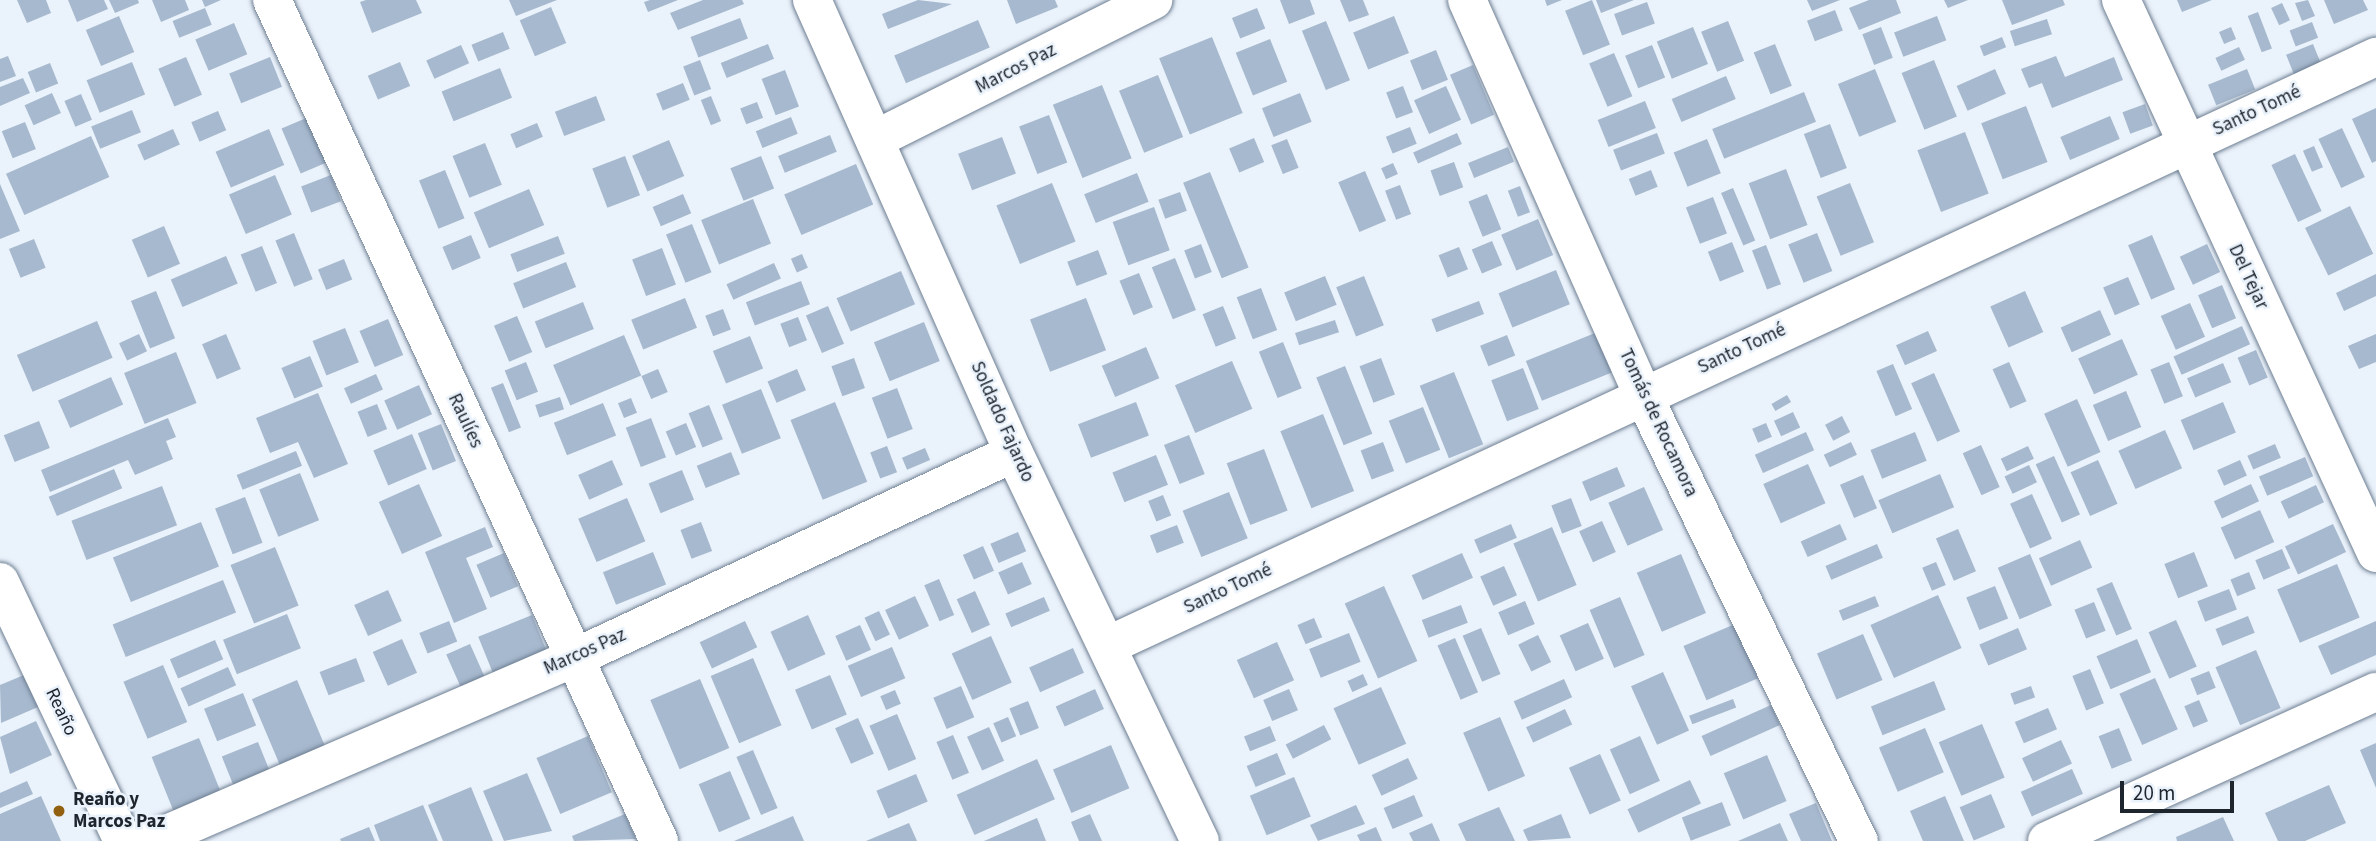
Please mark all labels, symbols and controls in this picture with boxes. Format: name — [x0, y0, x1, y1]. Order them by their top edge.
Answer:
street label: Marcos Paz — [972, 39, 1060, 99]
street label: Santo Tomé — [2209, 81, 2305, 141]
street label: Del Tejar — [2223, 241, 2273, 313]
street label: Santo Tomé — [1694, 319, 1790, 379]
street label: Tomás de Rocamora — [1614, 345, 1702, 501]
street label: Soldado Fajardo — [965, 358, 1039, 486]
street label: Raulíes — [443, 390, 487, 452]
street label: Santo Tomé — [1180, 559, 1276, 619]
street label: Marcos Paz — [540, 624, 630, 680]
street label: Reaño — [40, 685, 82, 739]
scale bar — [2124, 768, 2238, 812]
text: 20 m — [2133, 778, 2175, 808]
place label: Reaño y Marcos Paz — [73, 789, 165, 833]
marker: Reaño y Marcos Paz — [51, 803, 67, 819]

